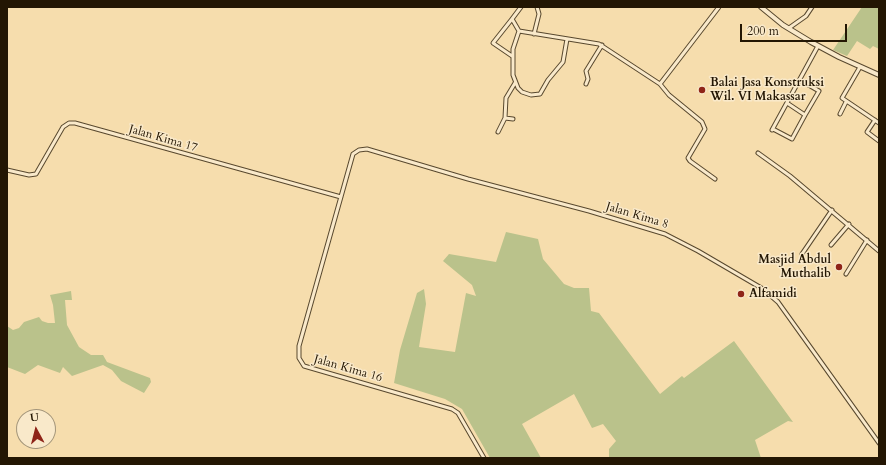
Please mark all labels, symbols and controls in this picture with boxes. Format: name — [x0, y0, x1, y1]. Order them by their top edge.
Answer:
scale bar — [742, 16, 849, 42]
text: 200 m — [747, 23, 779, 39]
place label: Balai Jasa Konstruksi Wil. VI Makassar — [710, 76, 824, 104]
marker: Balai Jasa Konstruksi Wil. VI Makassar — [697, 85, 707, 95]
street label: Jalan Kima 17 — [127, 122, 199, 156]
street label: Jalan Kima 8 — [604, 200, 670, 232]
place label: Masjid Abdul Muthalib — [758, 253, 831, 281]
marker: Masjid Abdul Muthalib — [834, 262, 844, 272]
place label: Alfamidi — [749, 287, 797, 301]
marker: Alfamidi — [736, 289, 746, 299]
street label: Jalan Kima 16 — [312, 352, 384, 386]
north arrow — [16, 409, 56, 449]
text: U — [29, 410, 40, 426]

